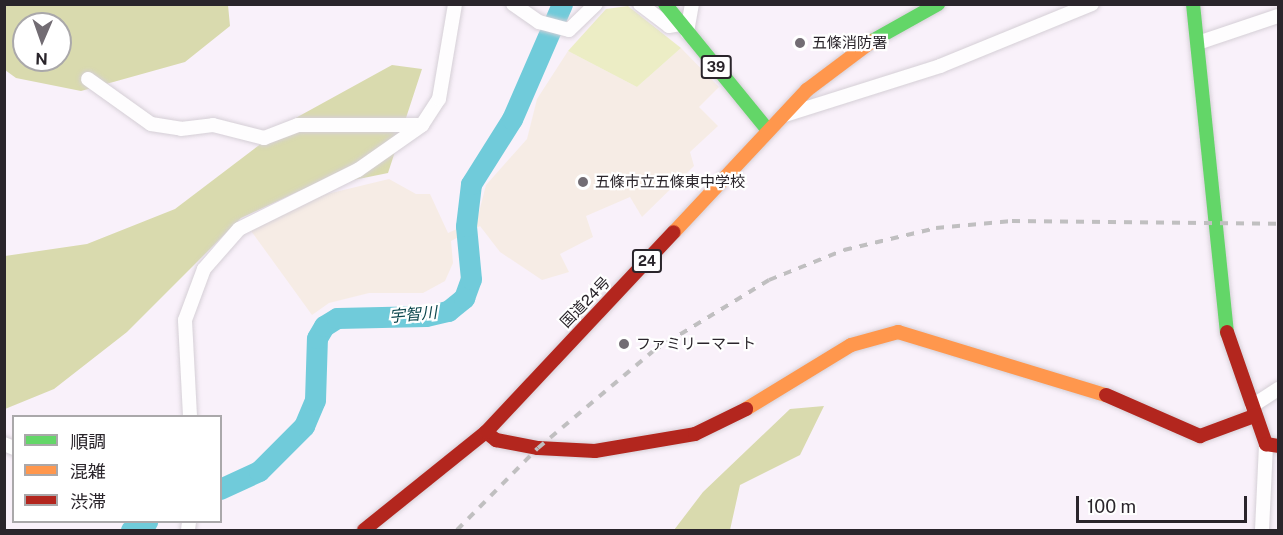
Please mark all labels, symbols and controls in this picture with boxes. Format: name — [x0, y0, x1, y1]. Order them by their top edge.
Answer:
north arrow — [12, 12, 72, 72]
place label: 五條消防署 — [812, 34, 887, 52]
marker: 五條消防署 — [793, 36, 807, 50]
text: N — [35, 49, 48, 68]
road number: 39 — [700, 56, 732, 78]
place label: 五條市立五條東中学校 — [595, 173, 745, 191]
marker: 五條市立五條東中学校 — [576, 175, 590, 189]
road number: 24 — [630, 250, 664, 272]
street label: 国道24号 — [557, 273, 613, 331]
water label: 宇智川 — [388, 303, 438, 327]
place label: ファミリーマート — [636, 335, 756, 353]
marker: ファミリーマート — [617, 337, 631, 351]
legend — [12, 415, 222, 523]
text: 順調 — [70, 431, 106, 452]
text: 混雑 — [70, 461, 106, 482]
scale bar — [1079, 484, 1250, 522]
text: 渋滞 — [70, 491, 106, 512]
text: 100 m — [1087, 496, 1136, 517]

